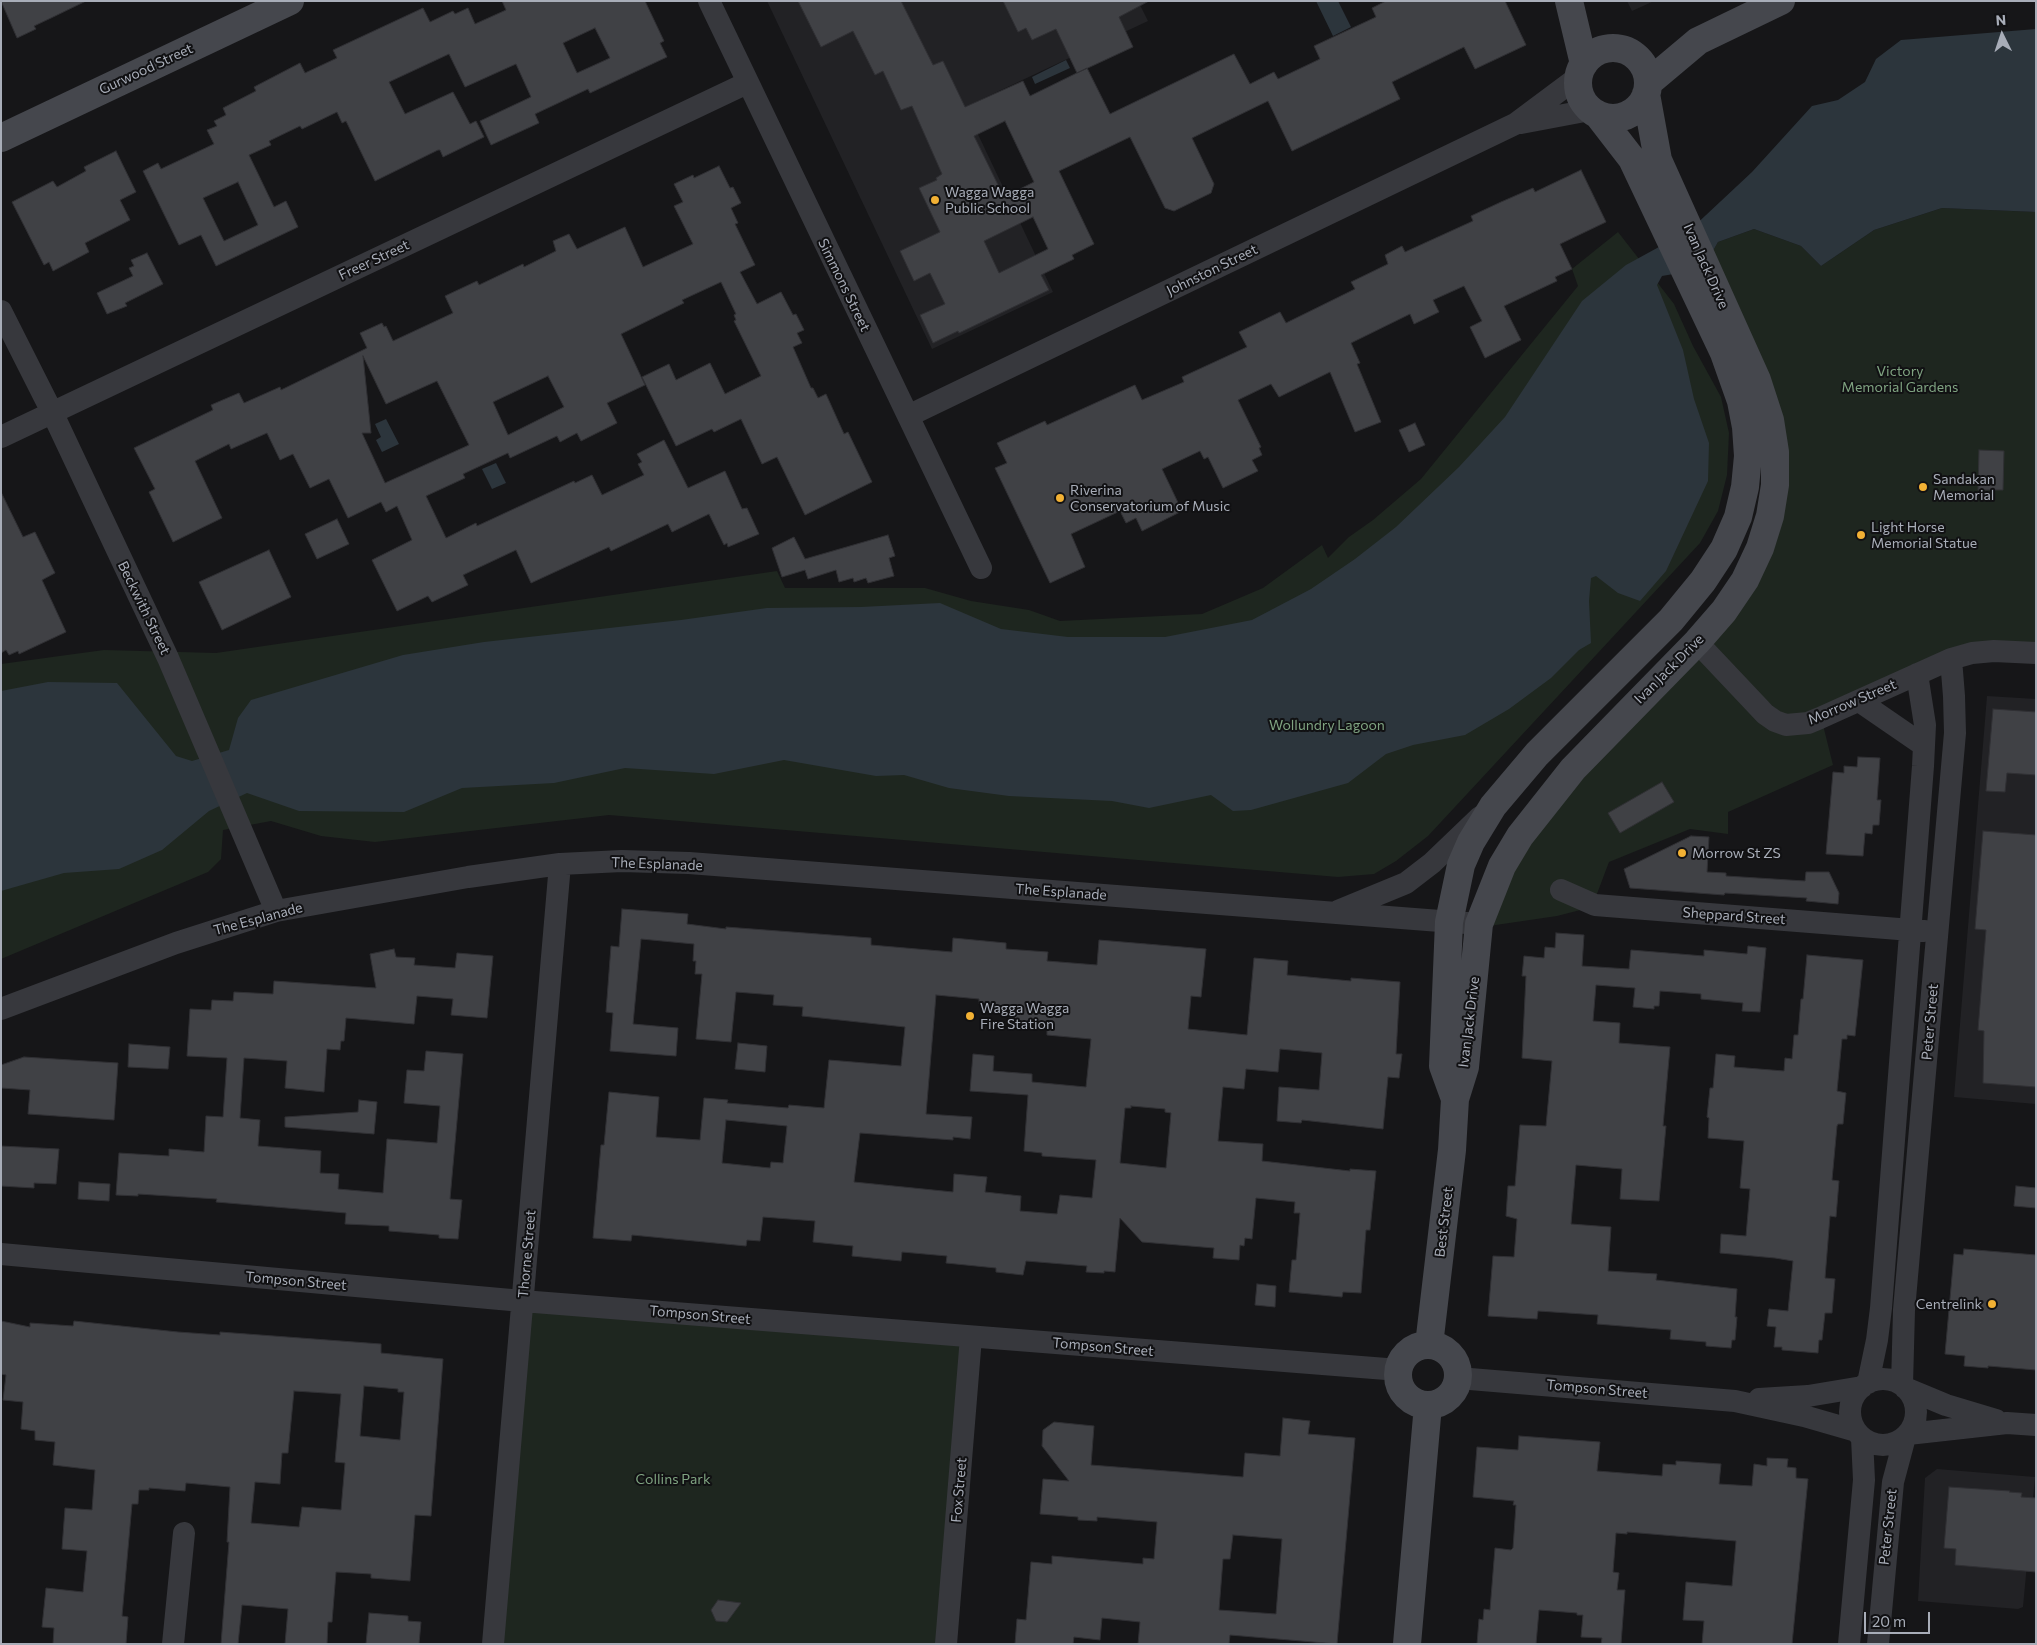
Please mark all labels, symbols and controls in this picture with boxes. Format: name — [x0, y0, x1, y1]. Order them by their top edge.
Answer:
north arrow — [1977, 10, 2027, 60]
text: N — [1995, 11, 2007, 28]
street label: Gurwood Street — [96, 40, 196, 98]
place label: Wagga Wagga Public School — [945, 184, 1034, 216]
marker: Wagga Wagga Public School — [929, 194, 941, 206]
street label: Ivan Jack Drive — [1680, 221, 1732, 311]
street label: Freer Street — [336, 236, 412, 284]
street label: Simmons Street — [814, 236, 874, 334]
street label: Johnston Street — [1164, 241, 1260, 299]
park label: Victory Memorial Gardens — [1842, 363, 1958, 396]
place label: Sandakan Memorial — [1933, 471, 1995, 504]
marker: Sandakan Memorial — [1917, 481, 1929, 493]
place label: Riverina Conservatorium of Music — [1070, 482, 1230, 514]
marker: Riverina Conservatorium of Music — [1054, 492, 1066, 504]
place label: Light Horse Memorial Statue — [1871, 519, 1977, 552]
marker: Light Horse Memorial Statue — [1855, 529, 1867, 541]
street label: Beckwith Street — [114, 559, 174, 657]
street label: Ivan Jack Drive — [1631, 631, 1707, 707]
street label: Morrow Street — [1805, 676, 1899, 728]
park label: Wollundry Lagoon — [1269, 717, 1385, 733]
place label: Morrow St ZS — [1692, 845, 1781, 861]
marker: Morrow St ZS — [1676, 847, 1688, 859]
street label: The Esplanade — [611, 854, 703, 874]
street label: The Esplanade — [1015, 880, 1107, 904]
street label: The Esplanade — [212, 899, 304, 939]
street label: Sheppard Street — [1682, 904, 1786, 928]
street label: Ivan Jack Drive — [1455, 976, 1483, 1068]
street label: Peter Street — [1918, 983, 1942, 1061]
place label: Wagga Wagga Fire Station — [980, 1000, 1069, 1032]
marker: Wagga Wagga Fire Station — [964, 1010, 976, 1022]
street label: Best Street — [1431, 1186, 1457, 1258]
street label: Thorne Street — [515, 1209, 539, 1299]
street label: Tompson Street — [245, 1268, 347, 1294]
place label: Centrelink — [1916, 1296, 1982, 1312]
marker: Centrelink — [1986, 1298, 1998, 1310]
street label: Tompson Street — [649, 1302, 751, 1328]
street label: Tompson Street — [1052, 1334, 1154, 1360]
street label: Tompson Street — [1546, 1376, 1648, 1402]
street label: Fox Street — [948, 1457, 970, 1523]
park label: Collins Park — [635, 1471, 711, 1487]
street label: Peter Street — [1876, 1488, 1900, 1566]
scale bar — [1867, 1602, 1933, 1634]
text: 20 m — [1872, 1612, 1906, 1630]

